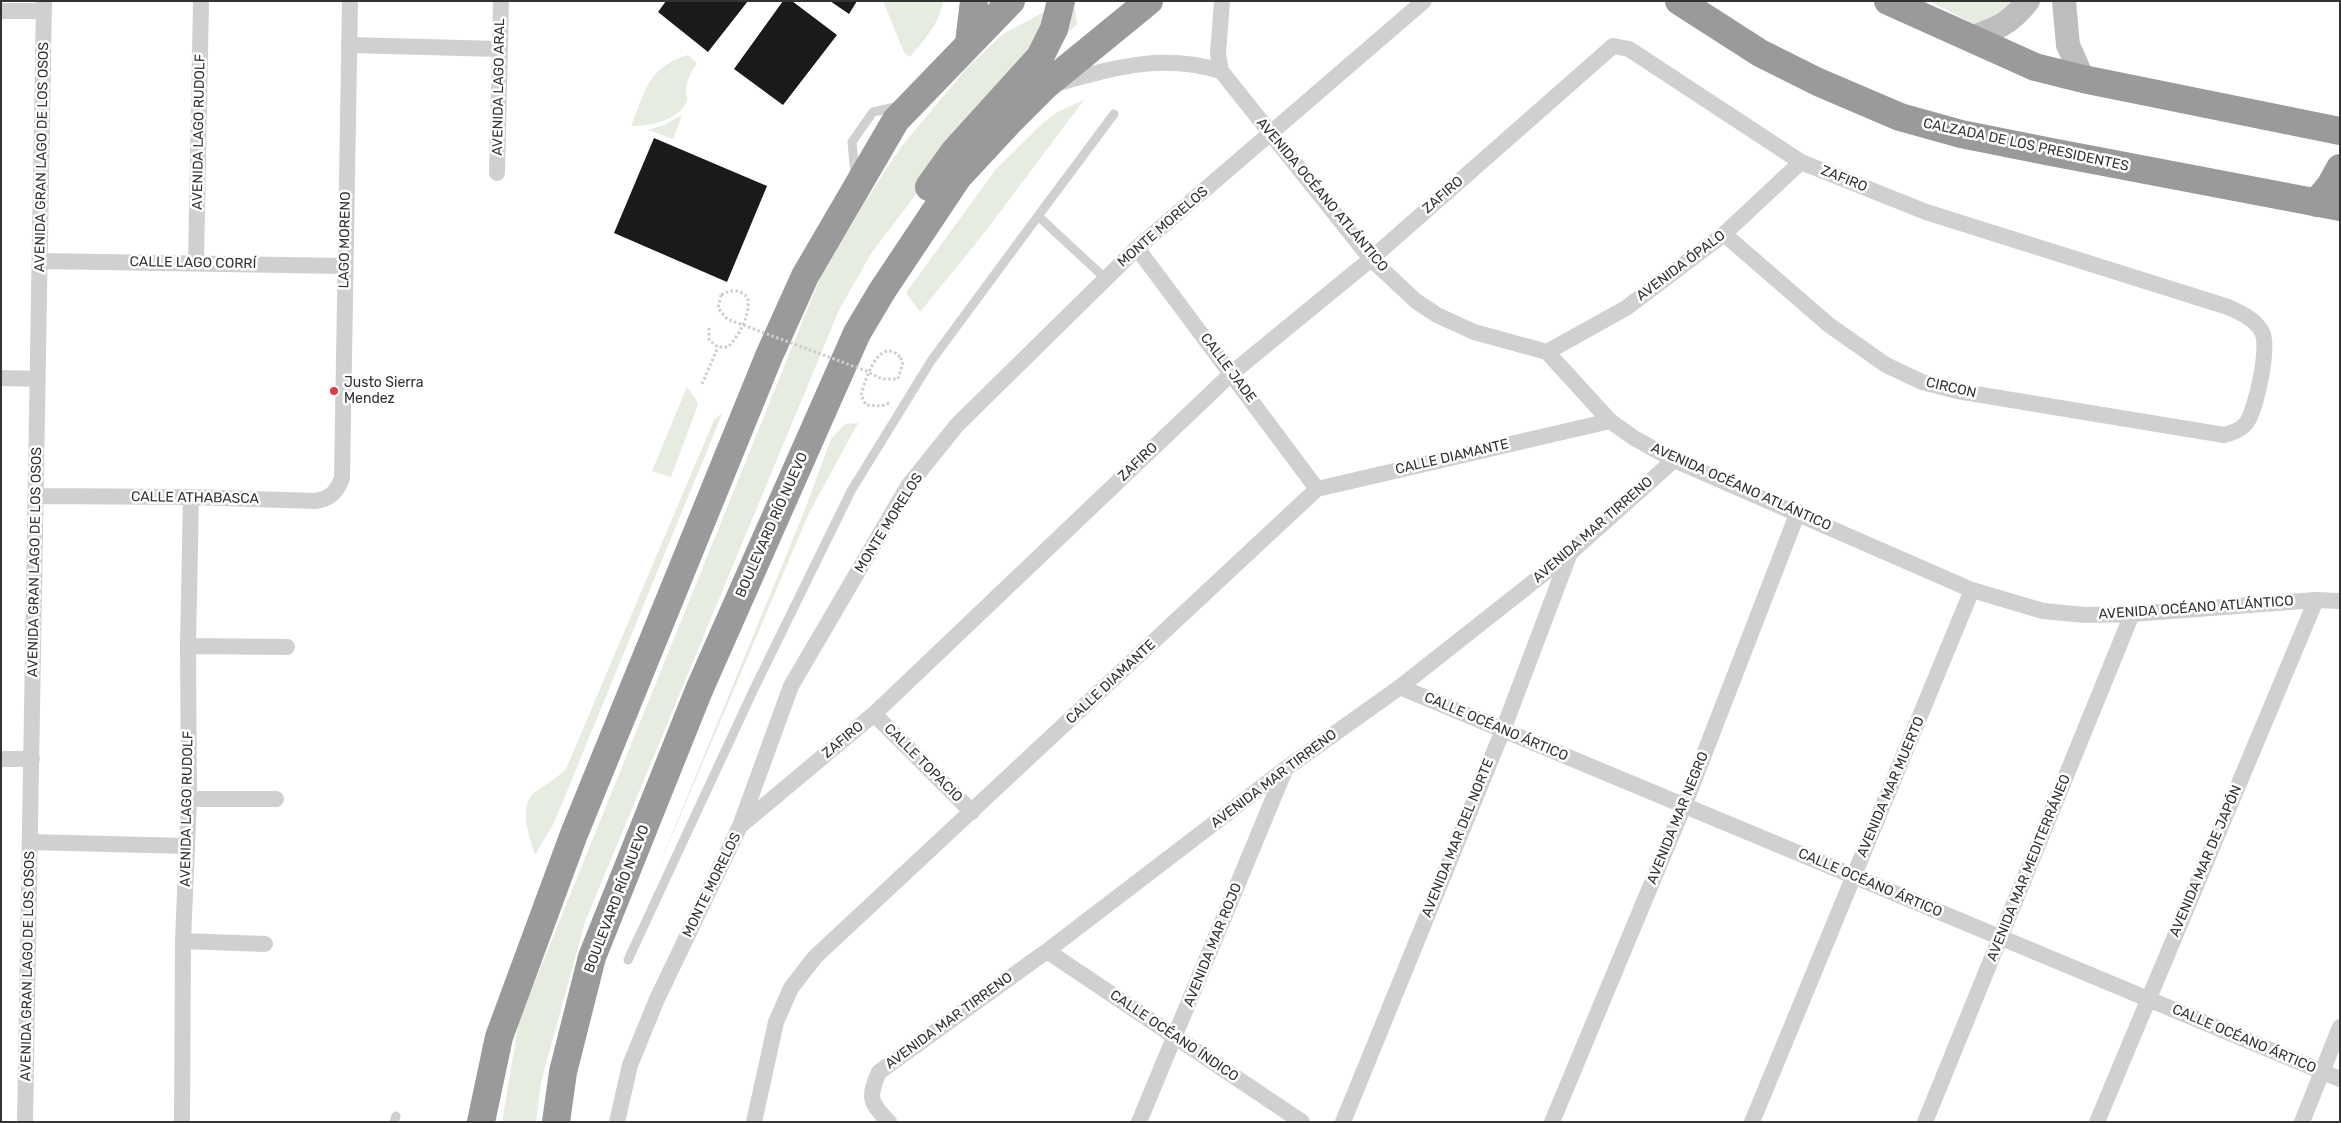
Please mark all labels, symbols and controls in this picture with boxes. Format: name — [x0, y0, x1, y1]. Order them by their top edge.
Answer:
street label: AVENIDA LAGO ARAL — [489, 18, 509, 156]
street label: AVENIDA GRAN LAGO DE LOS OSOS — [32, 42, 52, 272]
street label: AVENIDA LAGO RUDOLF — [189, 54, 209, 210]
street label: AVENIDA OCÉANO ATLÁNTICO — [1253, 115, 1391, 275]
street label: CALZADA DE LOS PRESIDENTES — [1922, 115, 2130, 175]
street label: ZAFIRO — [1818, 162, 1870, 196]
street label: ZAFIRO — [1419, 173, 1467, 217]
street label: MONTE MORELOS — [1114, 183, 1212, 271]
street label: LAGO MORENO — [336, 191, 354, 289]
street label: AVENIDA ÓPALO — [1633, 227, 1729, 305]
street label: CALLE LAGO CORRÍ — [129, 253, 257, 273]
street label: CALLE JADE — [1196, 330, 1260, 406]
street label: CIRCON — [1924, 374, 1978, 402]
place label: Justo Sierra Mendez — [344, 375, 424, 408]
marker: Justo Sierra Mendez — [328, 385, 340, 397]
street label: CALLE DIAMANTE — [1394, 436, 1510, 478]
street label: ZAFIRO — [1115, 439, 1161, 485]
street label: AVENIDA OCÉANO ATLÁNTICO — [1648, 440, 1834, 534]
street label: AVENIDA GRAN LAGO DE LOS OSOS — [25, 447, 45, 677]
street label: BOULEVARD RÍO NUEVO — [732, 450, 812, 600]
street label: MONTE MORELOS — [852, 470, 926, 576]
street label: AVENIDA MAR TIRRENO — [1530, 473, 1656, 587]
street label: CALLE ATHABASCA — [131, 488, 259, 508]
street label: AVENIDA OCÉANO ATLÁNTICO — [2098, 593, 2294, 623]
street label: CALLE DIAMANTE — [1063, 636, 1159, 728]
street label: CALLE OCÉANO ÁRTICO — [1421, 689, 1571, 765]
street label: AVENIDA MAR MUERTO — [1854, 714, 1928, 860]
street label: ZAFIRO — [819, 718, 867, 762]
street label: CALLE TOPACIO — [880, 720, 966, 806]
street label: AVENIDA MAR TIRRENO — [1208, 726, 1340, 832]
street label: AVENIDA LAGO RUDOLF — [177, 731, 197, 887]
street label: AVENIDA MAR NEGRO — [1644, 749, 1712, 887]
street label: AVENIDA MAR DEL NORTE — [1418, 756, 1498, 920]
street label: AVENIDA MAR MEDITERRÁNEO — [1984, 772, 2074, 964]
street label: AVENIDA MAR DE JAPÓN — [2166, 783, 2246, 939]
street label: BOULEVARD RÍO NUEVO — [581, 823, 653, 975]
street label: MONTE MORELOS — [679, 830, 745, 940]
street label: CALLE OCÉANO ÁRTICO — [1795, 845, 1945, 921]
street label: AVENIDA GRAN LAGO DE LOS OSOS — [18, 851, 38, 1081]
street label: AVENIDA MAR ROJO — [1180, 881, 1246, 1009]
street label: AVENIDA MAR TIRRENO — [882, 969, 1016, 1073]
street label: CALLE OCÉANO ÍNDICO — [1107, 987, 1241, 1085]
street label: CALLE OCÉANO ÁRTICO — [2169, 1001, 2319, 1077]

